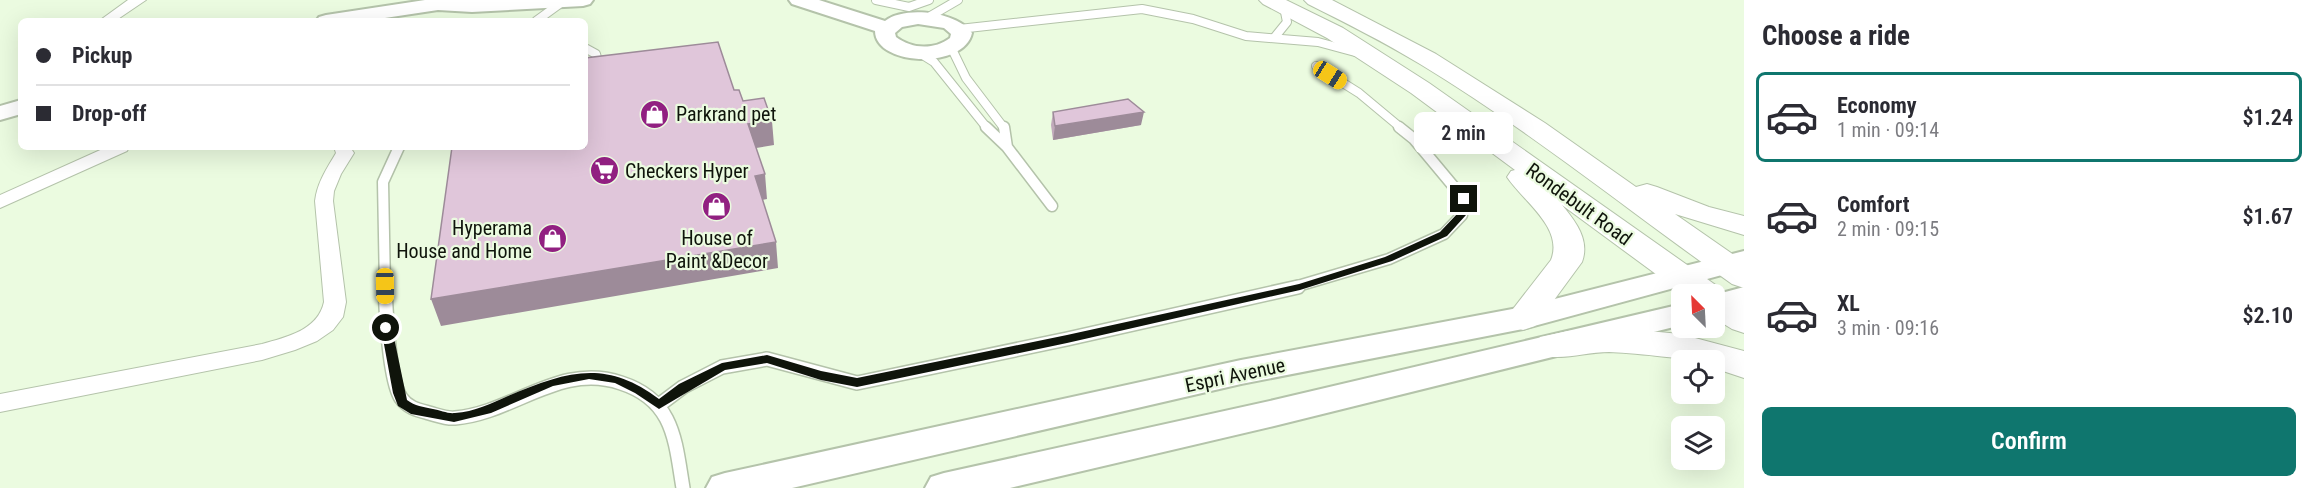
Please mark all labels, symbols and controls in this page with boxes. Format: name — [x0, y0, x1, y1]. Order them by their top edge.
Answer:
text: Choose a ride — [1762, 20, 1910, 52]
text: Pickup — [72, 43, 132, 68]
car — [1310, 58, 1350, 92]
icon: car — [1765, 90, 1819, 144]
text: Economy — [1837, 93, 1917, 118]
shop icon: Parkrand pet — [639, 98, 671, 130]
text: Drop-off — [72, 101, 146, 126]
place label: Parkrand pet — [676, 102, 776, 126]
text: $1.24 — [2242, 105, 2293, 130]
callout: 2 min — [1414, 112, 1514, 154]
text: 1 min · 09:14 — [1837, 118, 1939, 142]
text: 2 min — [1441, 121, 1486, 145]
supermarket icon: Checkers Hyper — [588, 155, 620, 187]
street label: Rondebult Road — [1522, 158, 1636, 250]
place label: Checkers Hyper — [625, 159, 749, 183]
route end — [1450, 185, 1477, 212]
icon: car — [1765, 189, 1819, 243]
shop icon: House of Paint &Decor — [701, 191, 733, 223]
text: Comfort — [1837, 192, 1910, 217]
text: $1.67 — [2242, 204, 2293, 229]
place label: Hyperama House and Home — [396, 216, 532, 263]
text: 2 min · 09:15 — [1837, 217, 1939, 241]
shop icon: Hyperama House and Home — [537, 223, 569, 255]
place label: House of Paint &Decor — [666, 226, 768, 273]
car — [376, 268, 394, 304]
north arrow — [1671, 284, 1725, 338]
map controls — [1671, 284, 1725, 470]
icon: car — [1765, 288, 1819, 342]
text: XL — [1837, 291, 1860, 316]
text: $2.10 — [2242, 303, 2293, 328]
route start — [372, 314, 399, 341]
text: 3 min · 09:16 — [1837, 316, 1939, 340]
button: locate — [1671, 350, 1725, 404]
street label: Espri Avenue — [1183, 353, 1287, 397]
button: Confirm — [1762, 407, 2296, 476]
button: layers — [1671, 416, 1725, 470]

